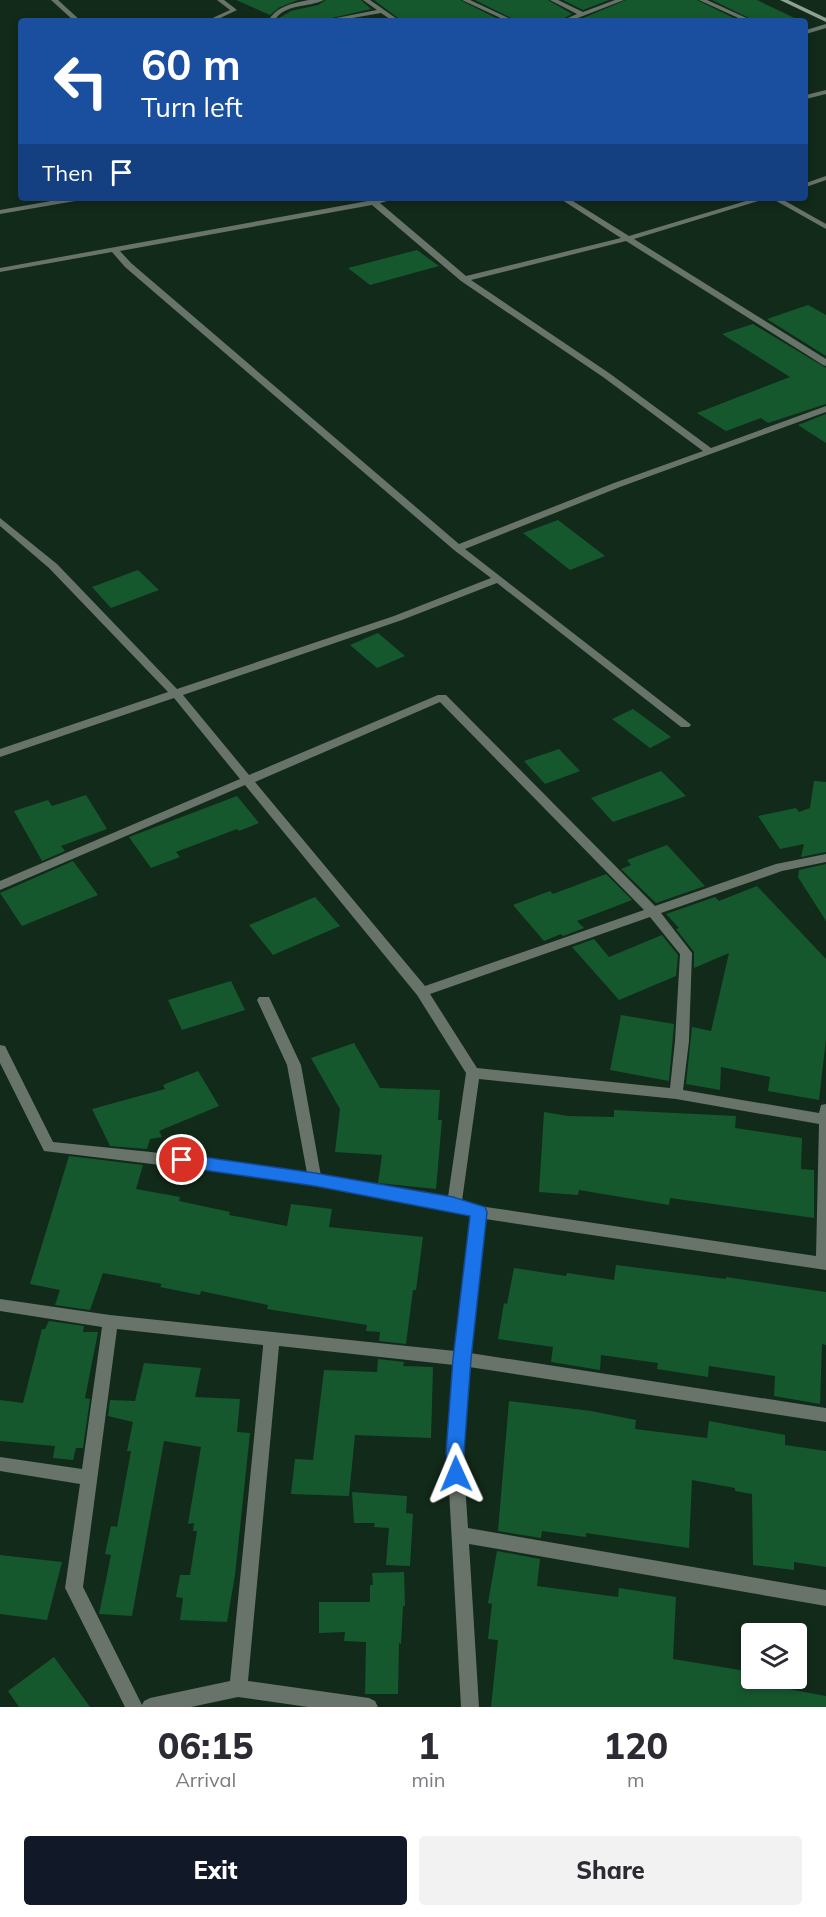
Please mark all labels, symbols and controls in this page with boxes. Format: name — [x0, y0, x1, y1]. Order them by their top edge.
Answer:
text: 60 m — [141, 38, 241, 91]
icon: left — [42, 42, 120, 120]
text: Turn left — [141, 90, 243, 124]
icon: arrive — [105, 156, 138, 189]
text: Then — [42, 159, 93, 187]
pin — [156, 1134, 207, 1185]
icon: arrive — [165, 1143, 198, 1176]
position arrow — [424, 1442, 488, 1506]
map controls — [741, 1623, 807, 1689]
button: layers — [741, 1623, 807, 1689]
text: 06:15 — [158, 1723, 254, 1768]
text: 1 — [418, 1723, 439, 1768]
text: 120 — [603, 1723, 668, 1768]
text: Arrival — [175, 1767, 236, 1792]
text: min — [411, 1767, 446, 1792]
text: m — [627, 1767, 645, 1792]
button: Exit — [24, 1836, 407, 1905]
button: Share — [419, 1836, 802, 1905]

